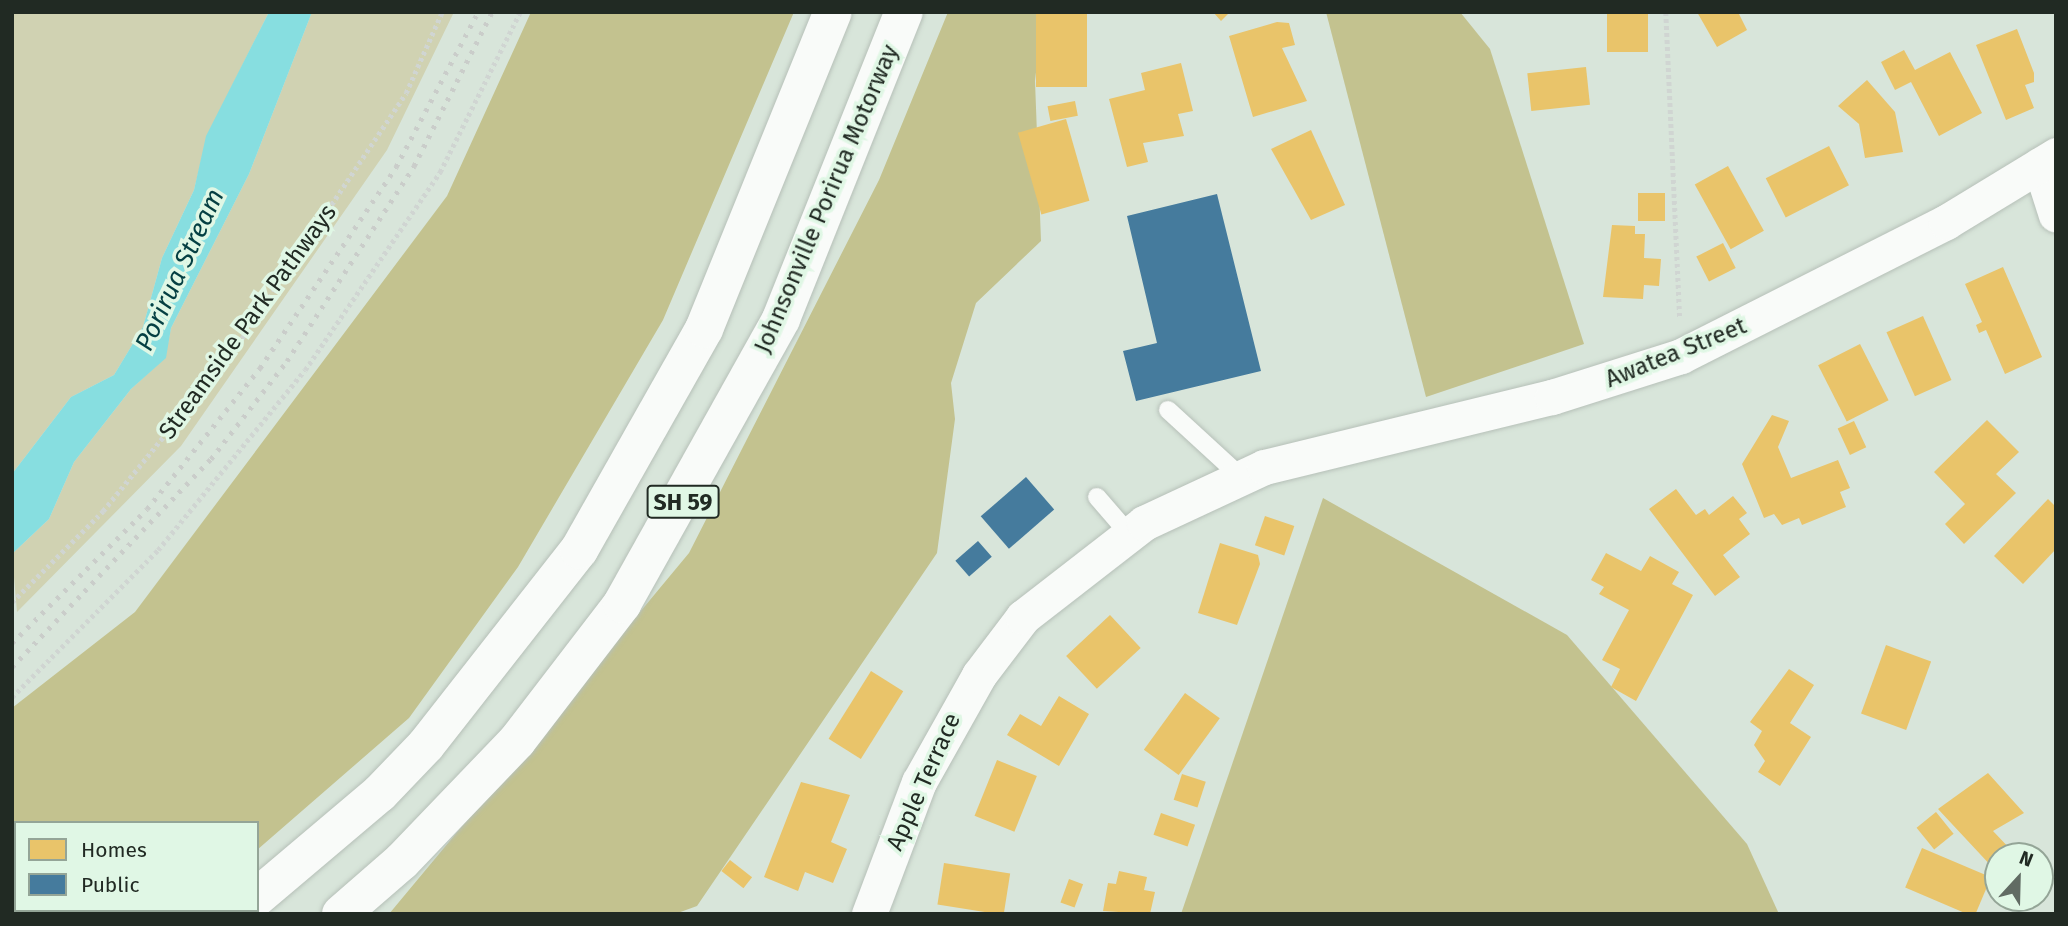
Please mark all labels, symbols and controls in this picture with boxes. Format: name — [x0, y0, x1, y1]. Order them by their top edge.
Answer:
street label: Johnsonville Porirua Motorway — [749, 40, 905, 358]
water label: Porirua Stream — [129, 184, 231, 356]
street label: Streamside Park Pathways — [153, 199, 343, 445]
street label: Awatea Street — [1601, 312, 1751, 394]
road number: SH 59 — [646, 482, 720, 522]
street label: Apple Terrace — [881, 709, 967, 855]
legend — [14, 821, 259, 912]
text: Homes — [81, 837, 147, 863]
north arrow — [1984, 842, 2054, 912]
text: N — [2016, 846, 2036, 872]
text: Public — [81, 872, 139, 898]

